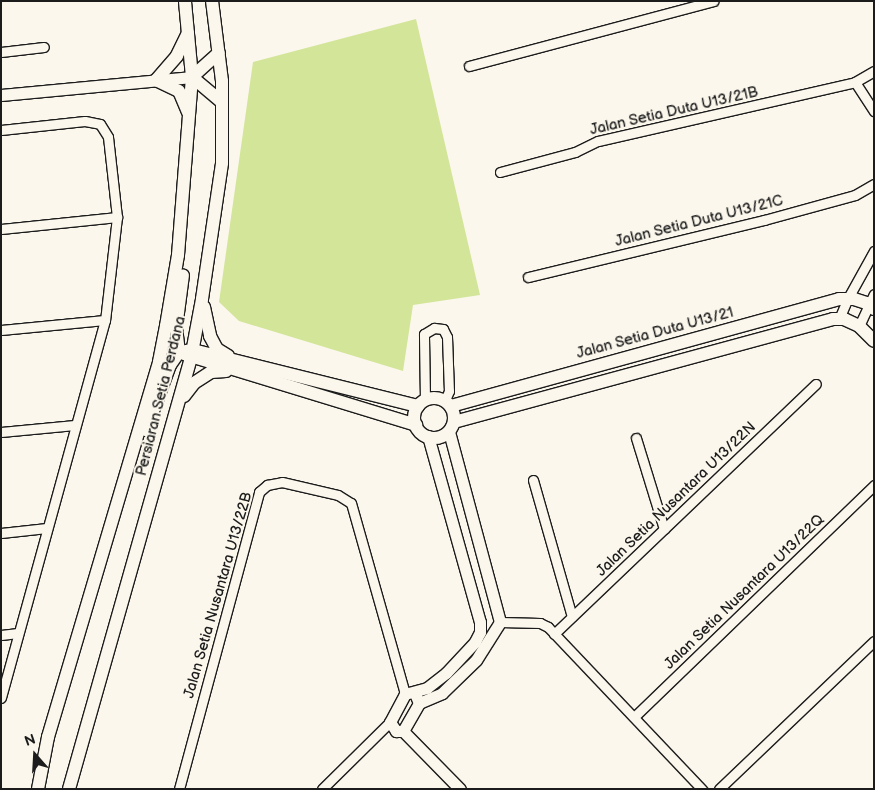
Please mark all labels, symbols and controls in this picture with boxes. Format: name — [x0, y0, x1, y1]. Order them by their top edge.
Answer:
street label: Jalan Setia Duta U13/21B — [588, 83, 760, 139]
street label: Jalan Setia Duta U13/21C — [613, 191, 785, 251]
street label: Jalan Setia Duta U13/21 — [574, 303, 736, 363]
street label: Persiaran Setia Perdana — [132, 314, 190, 478]
street label: Jalan Setia Nusantara U13/22N — [592, 418, 760, 580]
street label: Jalan Setia Nusantara U13/22B — [180, 490, 256, 700]
street label: Jalan Setia Nusantara U13/22Q — [660, 511, 828, 673]
north arrow — [10, 730, 60, 780]
text: N — [22, 731, 38, 750]

